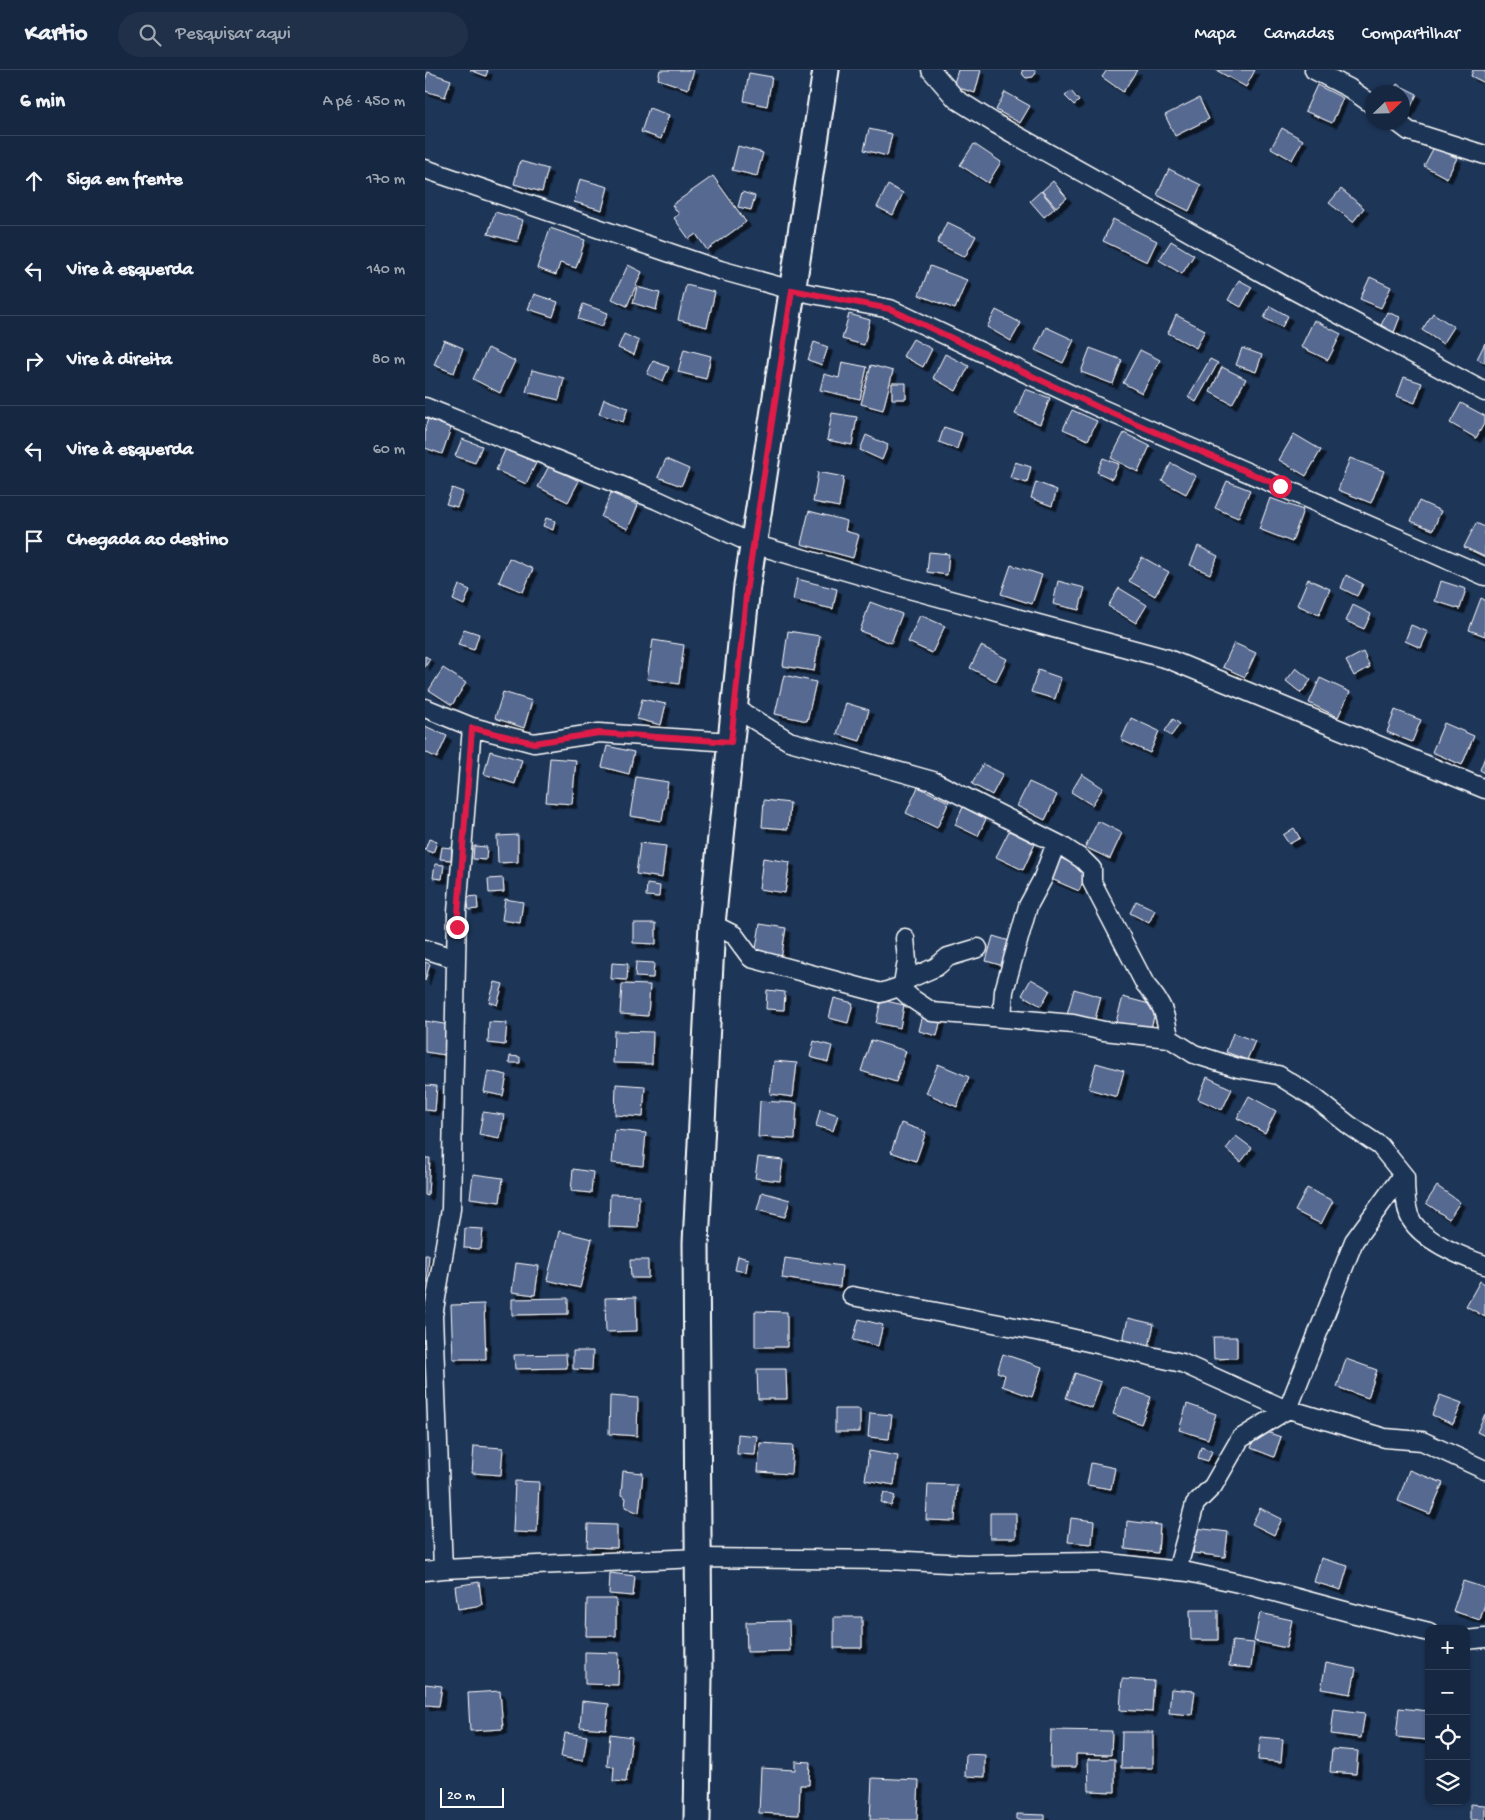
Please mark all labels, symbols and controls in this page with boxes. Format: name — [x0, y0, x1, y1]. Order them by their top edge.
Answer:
search box — [118, 12, 468, 57]
text: Kartio — [25, 20, 88, 49]
icon: search — [136, 21, 164, 49]
text: Pesquisar aqui — [176, 23, 291, 46]
text: Mapa — [1195, 24, 1236, 45]
text: Camadas — [1264, 24, 1334, 45]
text: Compartilhar — [1362, 24, 1460, 45]
north arrow — [1365, 85, 1410, 130]
text: 6 min — [20, 90, 65, 115]
text: A pé · 450 m — [323, 93, 405, 112]
icon: ahead — [20, 167, 48, 195]
text: Siga em frente — [67, 169, 183, 192]
text: 170 m — [366, 171, 405, 190]
icon: left — [20, 257, 48, 285]
text: Vire à esquerda — [67, 259, 193, 282]
text: 140 m — [367, 261, 405, 280]
icon: right — [20, 347, 48, 375]
text: Vire à direita — [67, 349, 172, 372]
text: 80 m — [372, 351, 405, 370]
icon: left — [20, 437, 48, 465]
text: Vire à esquerda — [67, 439, 193, 462]
text: 60 m — [373, 441, 405, 460]
route start — [1269, 475, 1292, 498]
icon: arrive — [20, 527, 48, 555]
text: Chegada ao destino — [67, 529, 228, 552]
route end — [446, 916, 469, 939]
map controls — [1425, 1625, 1470, 1805]
button: + — [1425, 1625, 1470, 1670]
button: − — [1425, 1670, 1470, 1715]
button: locate — [1425, 1715, 1470, 1760]
button: layers — [1425, 1760, 1470, 1805]
scale bar — [440, 1785, 504, 1808]
text: 20 m — [447, 1788, 475, 1805]

